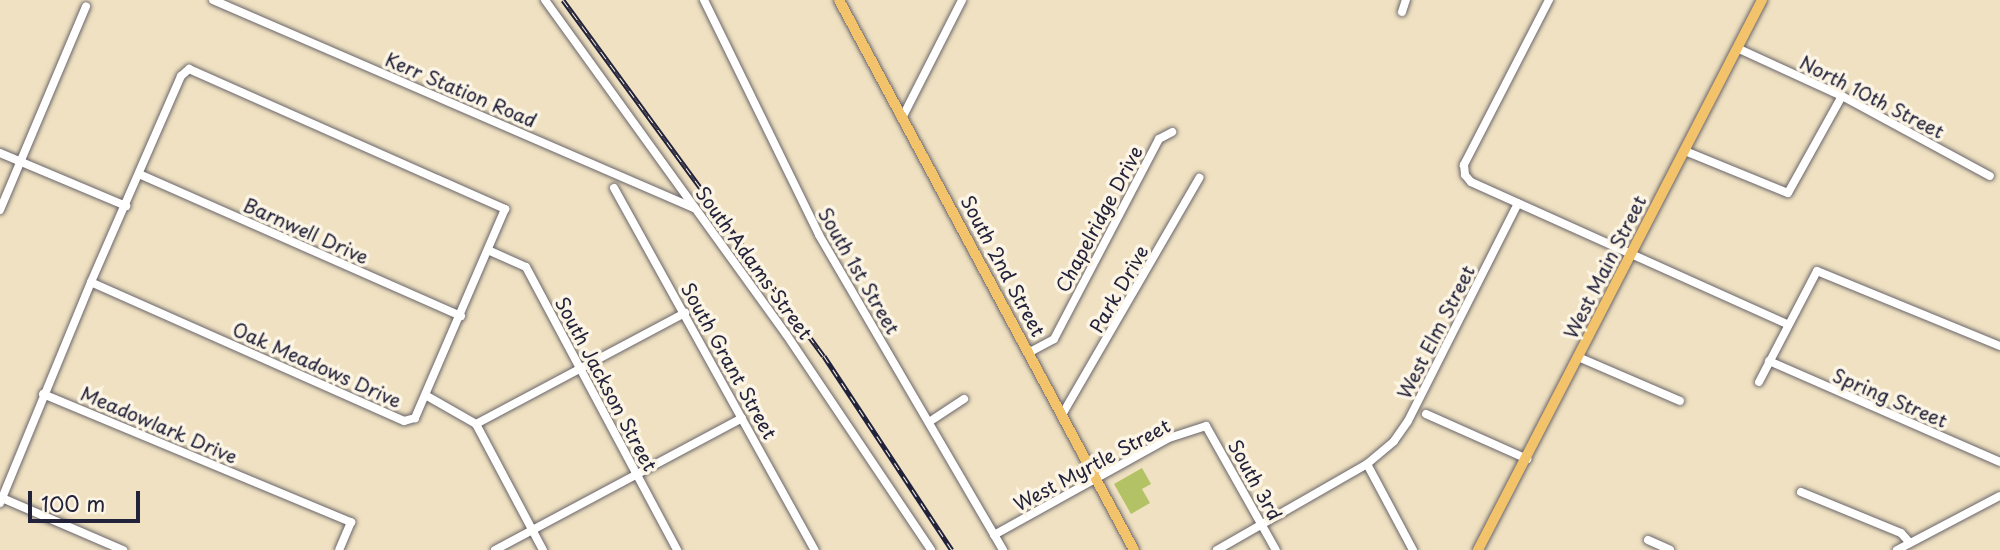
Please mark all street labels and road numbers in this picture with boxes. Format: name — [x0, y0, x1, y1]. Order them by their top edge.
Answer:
street label: Kerr Station Road — [381, 48, 541, 132]
street label: North 10th Street — [1795, 50, 1949, 144]
street label: Chapelridge Drive — [1051, 142, 1147, 296]
street label: South Adams Street — [690, 181, 818, 345]
street label: South 2nd Street — [956, 191, 1050, 341]
street label: West Main Street — [1559, 191, 1651, 343]
street label: Barnwell Drive — [240, 193, 372, 269]
street label: South 1st Street — [812, 202, 906, 340]
street label: Park Drive — [1085, 241, 1153, 337]
street label: West Elm Street — [1392, 261, 1480, 403]
street label: South Grant Street — [676, 279, 782, 443]
street label: South Jackson Street — [550, 293, 662, 475]
street label: Oak Meadows Drive — [228, 317, 406, 413]
street label: Spring Street — [1830, 364, 1950, 432]
street label: Meadowlark Drive — [77, 382, 241, 468]
street label: West Myrtle Street — [1010, 414, 1174, 516]
street label: South 3rd — [1223, 435, 1287, 525]

